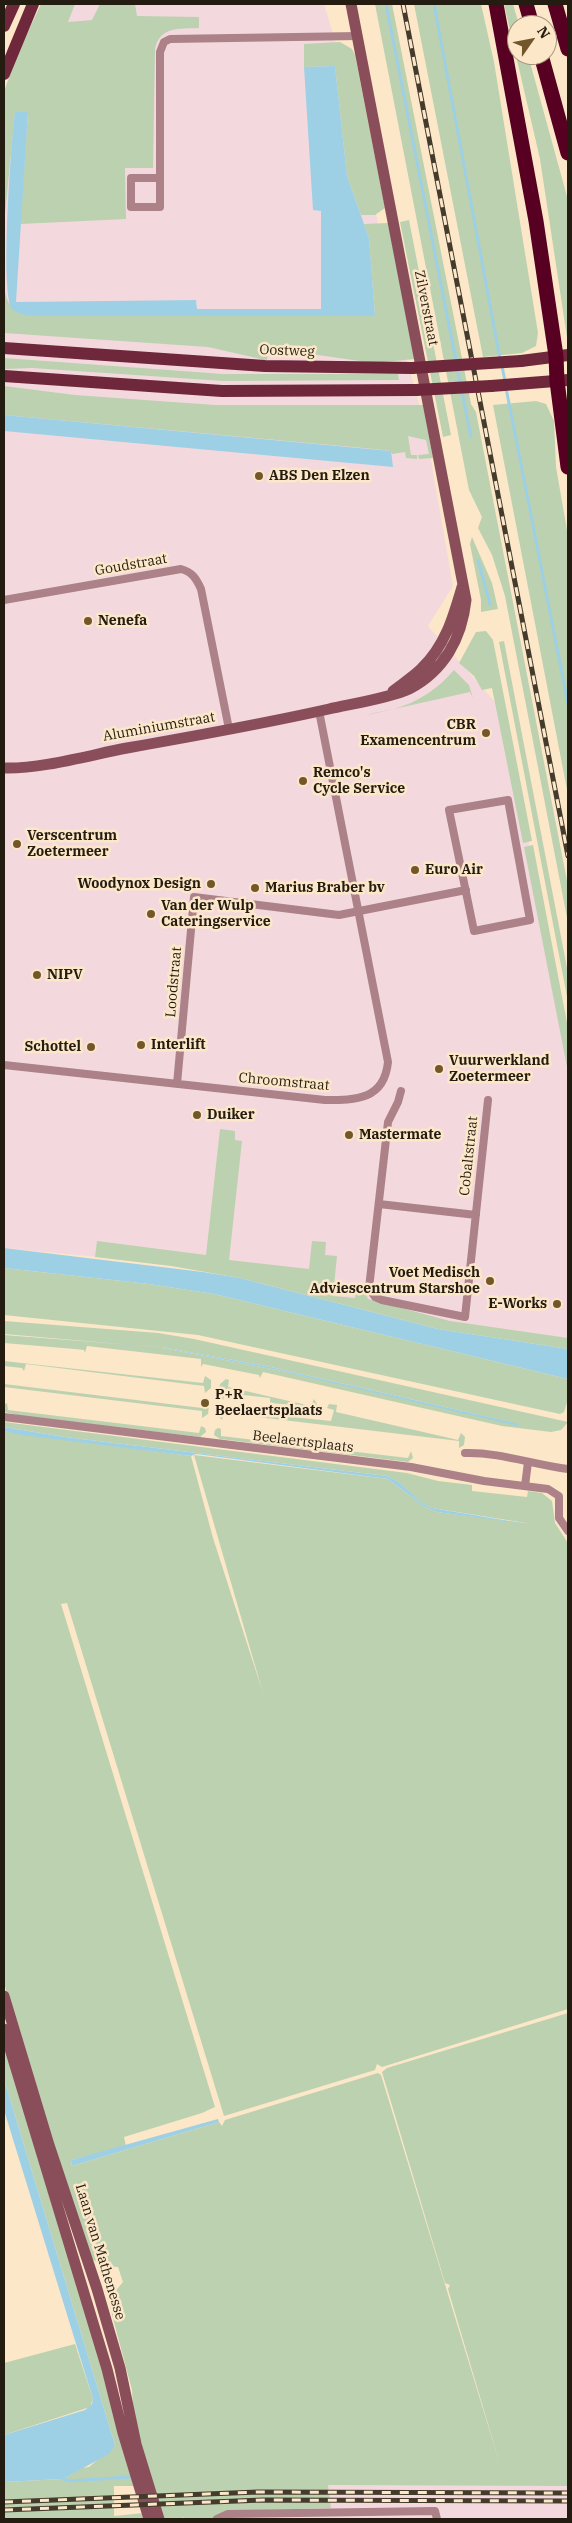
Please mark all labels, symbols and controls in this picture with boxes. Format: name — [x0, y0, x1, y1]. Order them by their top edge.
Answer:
north arrow — [507, 15, 557, 65]
text: N — [533, 23, 554, 42]
street label: Zilverstraat — [410, 269, 442, 347]
street label: Oostweg — [259, 342, 315, 360]
place label: ABS Den Elzen — [269, 468, 370, 484]
marker: ABS Den Elzen — [253, 470, 265, 482]
street label: Goudstraat — [94, 550, 168, 580]
place label: Nenefa — [98, 613, 147, 629]
marker: Nenefa — [82, 615, 94, 627]
street label: Aluminiumstraat — [102, 709, 216, 745]
place label: CBR Examencentrum — [360, 717, 476, 750]
marker: CBR Examencentrum — [480, 727, 492, 739]
place label: Remco's Cycle Service — [313, 765, 405, 798]
marker: Remco's Cycle Service — [297, 775, 309, 787]
place label: Verscentrum Zoetermeer — [27, 828, 117, 860]
marker: Verscentrum Zoetermeer — [11, 838, 23, 850]
place label: Euro Air — [425, 862, 483, 878]
marker: Euro Air — [409, 864, 421, 876]
place label: Woodynox Design — [77, 876, 201, 892]
marker: Woodynox Design — [205, 878, 217, 890]
place label: Marius Braber bv — [265, 880, 385, 896]
marker: Marius Braber bv — [249, 882, 261, 894]
place label: Van der Wulp Cateringservice — [161, 898, 271, 930]
marker: Van der Wulp Cateringservice — [145, 908, 157, 920]
street label: Loodstraat — [163, 946, 185, 1018]
place label: NIPV — [47, 967, 83, 983]
marker: NIPV — [31, 969, 43, 981]
place label: Interlift — [151, 1037, 206, 1053]
place label: Schottel — [25, 1039, 81, 1055]
marker: Interlift — [135, 1039, 147, 1051]
marker: Schottel — [85, 1041, 97, 1053]
place label: Vuurwerkland Zoetermeer — [449, 1053, 550, 1086]
marker: Vuurwerkland Zoetermeer — [433, 1063, 445, 1075]
street label: Chroomstraat — [238, 1070, 330, 1094]
place label: Duiker — [207, 1107, 255, 1123]
marker: Duiker — [191, 1109, 203, 1121]
street label: Cobaltstraat — [456, 1115, 482, 1197]
place label: Mastermate — [359, 1127, 441, 1143]
marker: Mastermate — [343, 1129, 355, 1141]
place label: Voet Medisch Adviescentrum Starshoe — [310, 1265, 480, 1298]
marker: Voet Medisch Adviescentrum Starshoe — [484, 1275, 496, 1287]
place label: E-Works — [488, 1296, 547, 1312]
marker: E-Works — [551, 1298, 563, 1310]
place label: P+R Beelaertsplaats — [215, 1387, 322, 1420]
marker: P+R Beelaertsplaats — [199, 1397, 211, 1409]
street label: Beelaertsplaats — [252, 1427, 354, 1457]
street label: Laan van Mathenesse — [71, 2182, 129, 2322]

